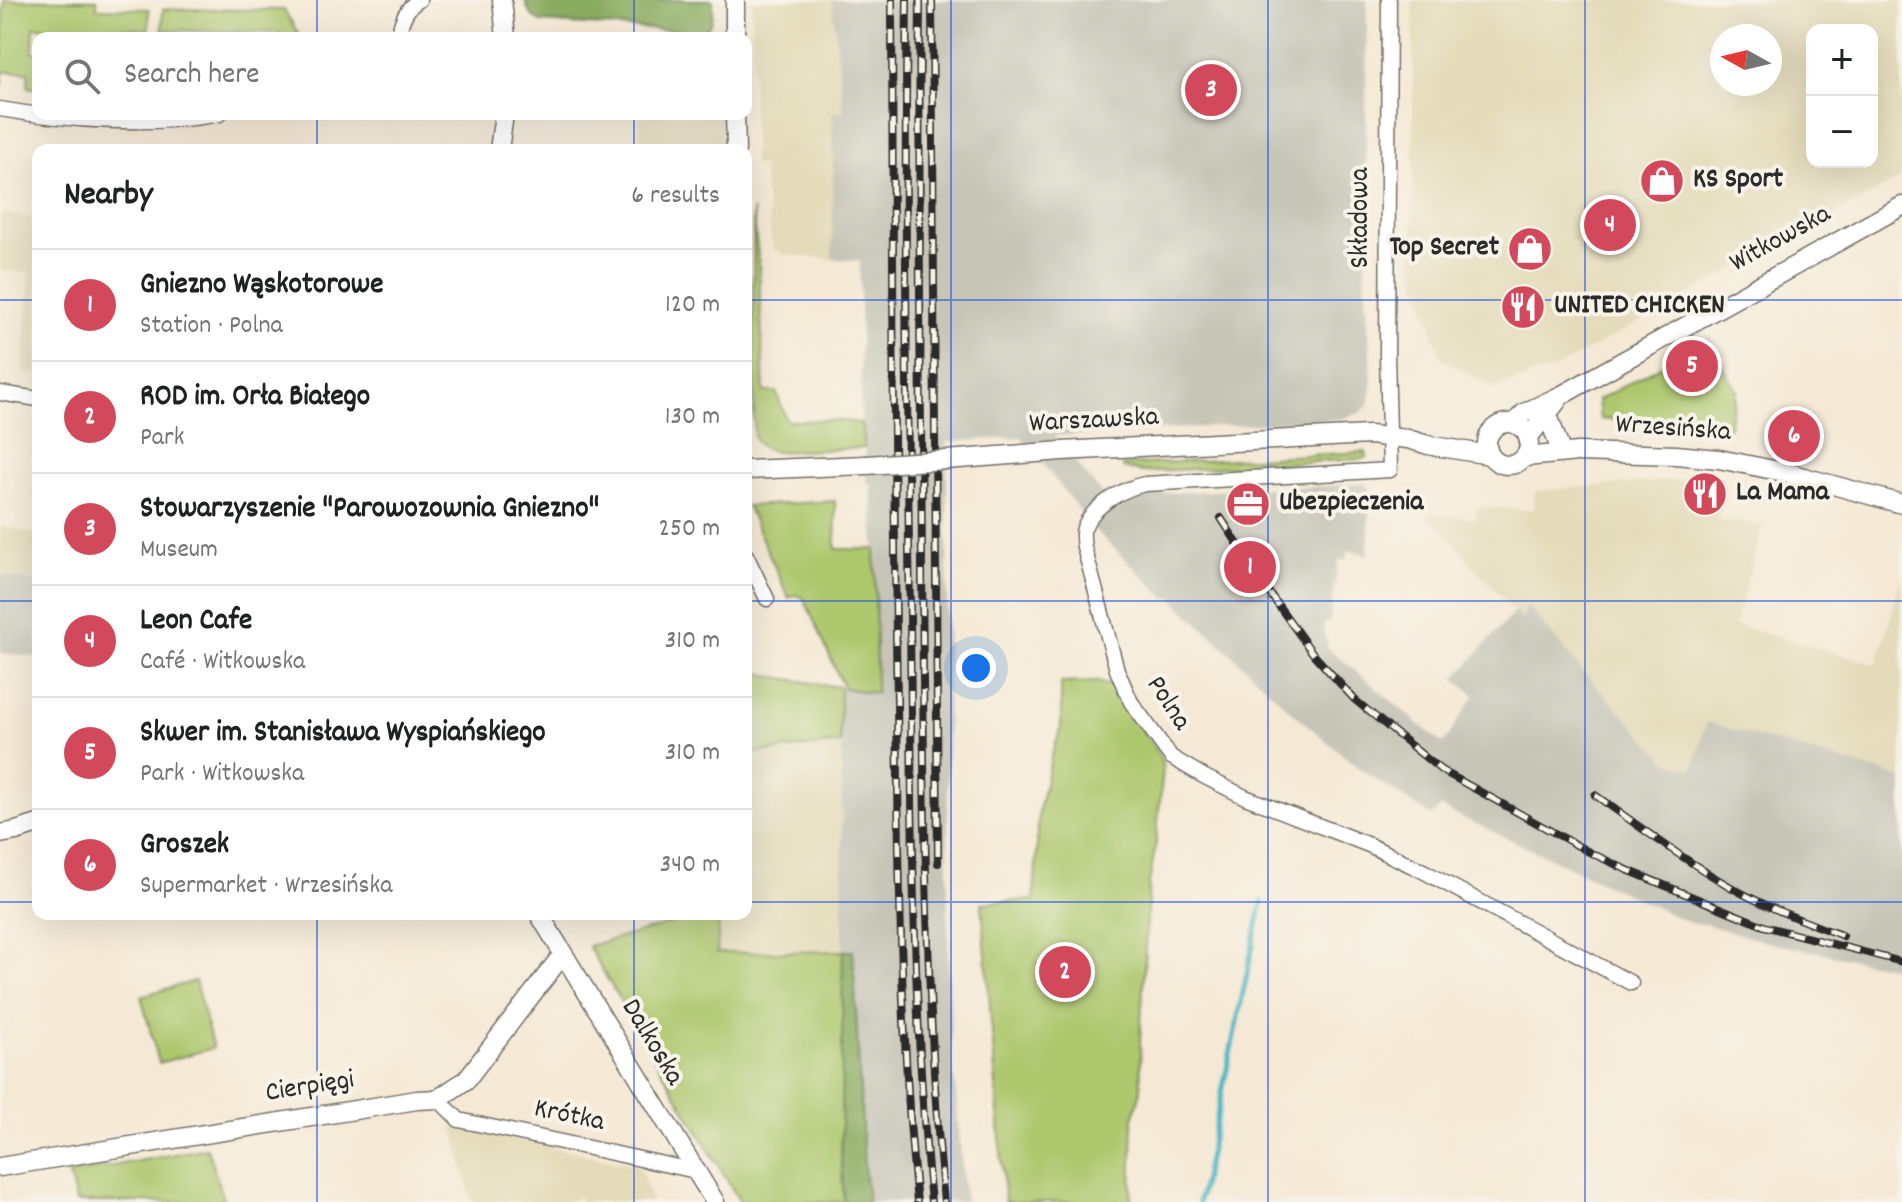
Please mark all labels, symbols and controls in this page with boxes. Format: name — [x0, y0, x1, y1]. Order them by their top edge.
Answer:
north arrow — [1710, 24, 1782, 96]
map controls — [1806, 24, 1878, 168]
button: + — [1806, 24, 1878, 96]
search box — [32, 32, 752, 120]
icon: search — [60, 54, 104, 98]
text: Search here — [124, 55, 260, 98]
pin: 3 — [1185, 60, 1237, 120]
button: − — [1806, 96, 1878, 168]
shop icon: KS Sport — [1638, 157, 1686, 205]
place label: KS Sport — [1693, 161, 1784, 201]
street label: Składowa — [1342, 167, 1382, 268]
text: Nearby — [64, 172, 153, 221]
text: 6 results — [631, 178, 720, 215]
pin: 4 — [1584, 195, 1636, 255]
street label: Witkowska — [1723, 195, 1840, 284]
shop icon: Top Secret — [1506, 225, 1554, 273]
place label: Top Secret — [1390, 229, 1500, 269]
text: Gniezno Wąskotorowe — [140, 265, 383, 308]
restaurant icon: UNITED CHICKEN — [1499, 283, 1547, 331]
text: 1 — [87, 287, 93, 324]
text: 120 m — [665, 287, 720, 324]
place label: UNITED CHICKEN — [1554, 287, 1725, 327]
text: Station · Polna — [140, 308, 283, 345]
pin: 5 — [1666, 336, 1718, 396]
text: ROD im. Orła Białego — [140, 377, 370, 420]
text: 2 — [84, 399, 96, 436]
text: 130 m — [665, 399, 720, 436]
street label: Warszawska — [1028, 399, 1161, 445]
street label: Wrzesińska — [1614, 406, 1733, 454]
pin: 6 — [1768, 406, 1820, 466]
text: Park — [140, 420, 184, 457]
restaurant icon: La Mama — [1681, 470, 1729, 518]
place label: La Mama — [1736, 474, 1830, 514]
office icon: Ubezpieczenia — [1224, 480, 1272, 528]
place label: Ubezpieczenia — [1279, 484, 1424, 524]
text: Stowarzyszenie "Parowozownia Gniezno" — [140, 489, 599, 532]
text: 3 — [84, 511, 96, 548]
text: 250 m — [659, 511, 720, 548]
text: Museum — [140, 532, 218, 569]
pin: 1 — [1224, 537, 1276, 597]
text: Leon Cafe — [140, 601, 252, 644]
text: 4 — [85, 623, 95, 660]
text: 310 m — [665, 623, 720, 660]
text: Café · Witkowska — [140, 644, 305, 681]
your location — [956, 648, 996, 688]
street label: Polna — [1134, 669, 1200, 740]
text: Skwer im. Stanisława Wyspiańskiego — [140, 713, 546, 756]
text: 5 — [84, 735, 96, 772]
text: 310 m — [665, 735, 720, 772]
text: Park · Witkowska — [140, 756, 304, 793]
text: Groszek — [140, 825, 229, 868]
text: 6 — [84, 847, 96, 884]
text: 340 m — [660, 847, 720, 884]
text: Supermarket · Wrzesińska — [140, 868, 392, 905]
pin: 2 — [1039, 942, 1091, 1002]
street label: Dalkoska — [609, 992, 693, 1095]
street label: Cierpięgi — [263, 1061, 357, 1115]
street label: Krótka — [530, 1090, 609, 1144]

